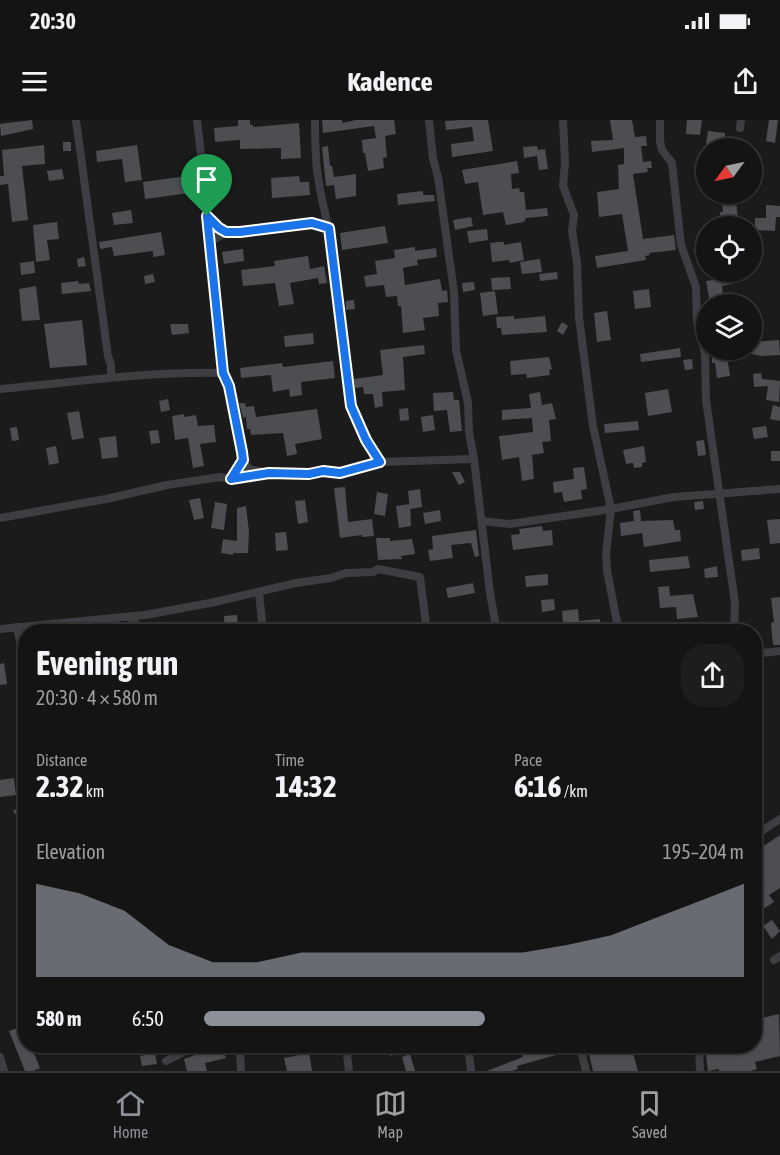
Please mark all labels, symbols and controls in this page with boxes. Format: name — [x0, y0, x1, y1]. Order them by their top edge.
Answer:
text: 20:30 — [30, 8, 76, 34]
icon: menu — [18, 65, 51, 98]
icon: share — [729, 65, 762, 98]
text: Kadence — [347, 66, 433, 97]
north arrow — [696, 138, 762, 204]
map controls — [696, 138, 762, 360]
pin — [181, 154, 232, 216]
icon: arrive — [190, 163, 223, 196]
button: locate — [696, 216, 762, 282]
button: layers — [696, 294, 762, 360]
text: Evening run — [36, 644, 178, 682]
button: share — [681, 644, 744, 707]
text: 20:30 · 4 × 580 m — [36, 686, 158, 709]
text: Distance — [36, 751, 87, 769]
text: Time — [275, 751, 304, 769]
text: Pace — [514, 751, 542, 769]
text: 2.32 — [36, 769, 84, 803]
text: 14:32 — [275, 769, 337, 803]
text: 6:16 — [514, 769, 562, 803]
text: km — [84, 782, 104, 800]
text: /km — [562, 782, 588, 800]
text: Elevation — [36, 840, 105, 863]
text: 195–204 m — [662, 840, 744, 863]
text: 580 m — [36, 1007, 81, 1030]
text: 6:50 — [132, 1007, 164, 1030]
tab: Home — [113, 1087, 148, 1141]
tab: Map — [374, 1087, 407, 1141]
tab: Saved — [632, 1087, 667, 1141]

